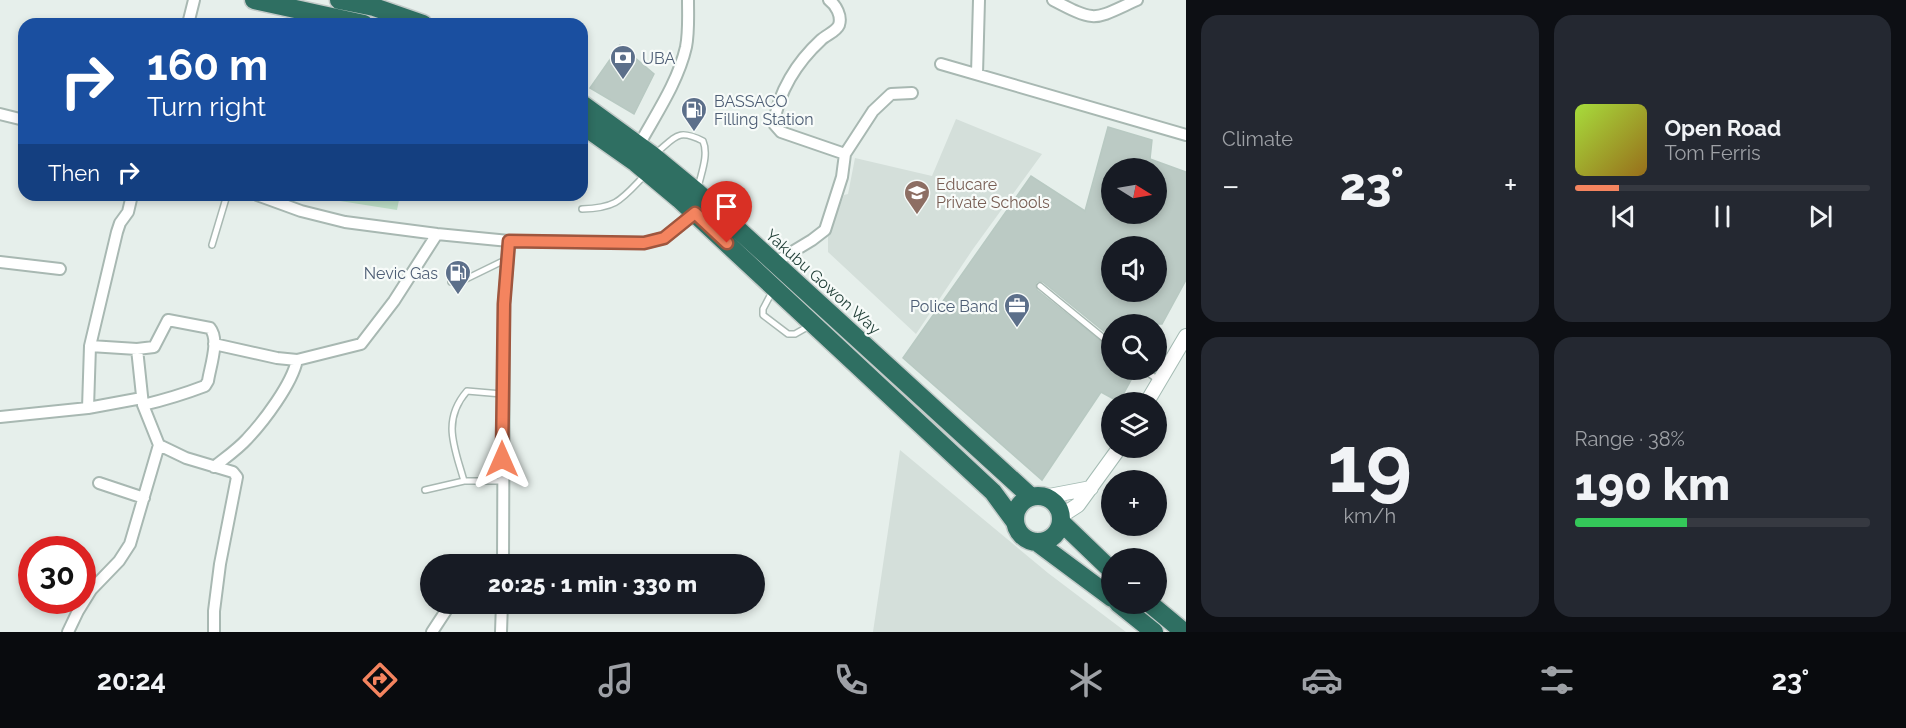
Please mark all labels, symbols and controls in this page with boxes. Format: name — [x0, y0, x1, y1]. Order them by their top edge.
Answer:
text: 160 m — [147, 41, 268, 90]
icon: right — [48, 42, 126, 120]
bank icon: UBA — [608, 43, 638, 81]
place label: UBA — [642, 49, 675, 68]
text: Turn right — [147, 91, 266, 122]
place label: BASSACO Filling Station — [714, 92, 814, 129]
fuel station icon: BASSACO Filling Station — [679, 95, 709, 133]
text: Open Road — [1665, 115, 1781, 141]
text: Climate — [1222, 127, 1293, 151]
text: Tom Ferris — [1665, 141, 1761, 165]
icon: right — [112, 156, 145, 189]
north arrow — [1101, 158, 1167, 224]
map controls — [1101, 158, 1167, 614]
text: 23° — [1340, 158, 1404, 211]
text: Then — [48, 160, 100, 186]
text: − — [1222, 166, 1240, 205]
text: + — [1504, 166, 1518, 205]
place label: Educare Private Schools — [936, 175, 1050, 212]
school or university icon: Educare Private Schools — [902, 178, 932, 216]
pin — [701, 181, 752, 243]
icon: arrive — [710, 190, 743, 223]
icon: previous — [1607, 200, 1640, 233]
icon: pause — [1706, 200, 1739, 233]
icon: next — [1804, 200, 1837, 233]
street label: Yakubu Gowon Way — [762, 225, 885, 339]
button: sound — [1101, 236, 1167, 302]
fuel station icon: Nevic Gas — [443, 258, 473, 296]
place label: Nevic Gas — [364, 264, 438, 283]
office icon: Police Band — [1002, 291, 1032, 329]
place label: Police Band — [910, 297, 998, 316]
button: search — [1101, 314, 1167, 380]
button: layers — [1101, 392, 1167, 458]
text: 19 — [1328, 419, 1412, 510]
position arrow — [470, 427, 534, 491]
text: Range · 38% — [1575, 427, 1685, 451]
text: 190 km — [1575, 458, 1730, 511]
button: + — [1101, 470, 1167, 536]
text: km/h — [1343, 504, 1396, 528]
speed limit sign: 30 — [18, 536, 96, 614]
button: − — [1101, 548, 1167, 614]
text: 20:25 · 1 min · 330 m — [488, 571, 697, 597]
icon: directions — [359, 659, 401, 701]
icon: music — [595, 659, 637, 701]
icon: phone — [830, 659, 872, 701]
icon: climate — [1065, 659, 1107, 701]
icon: car — [1301, 659, 1343, 701]
icon: filters — [1536, 659, 1578, 701]
text: 20:24 — [97, 665, 166, 696]
text: 23° — [1772, 665, 1809, 696]

